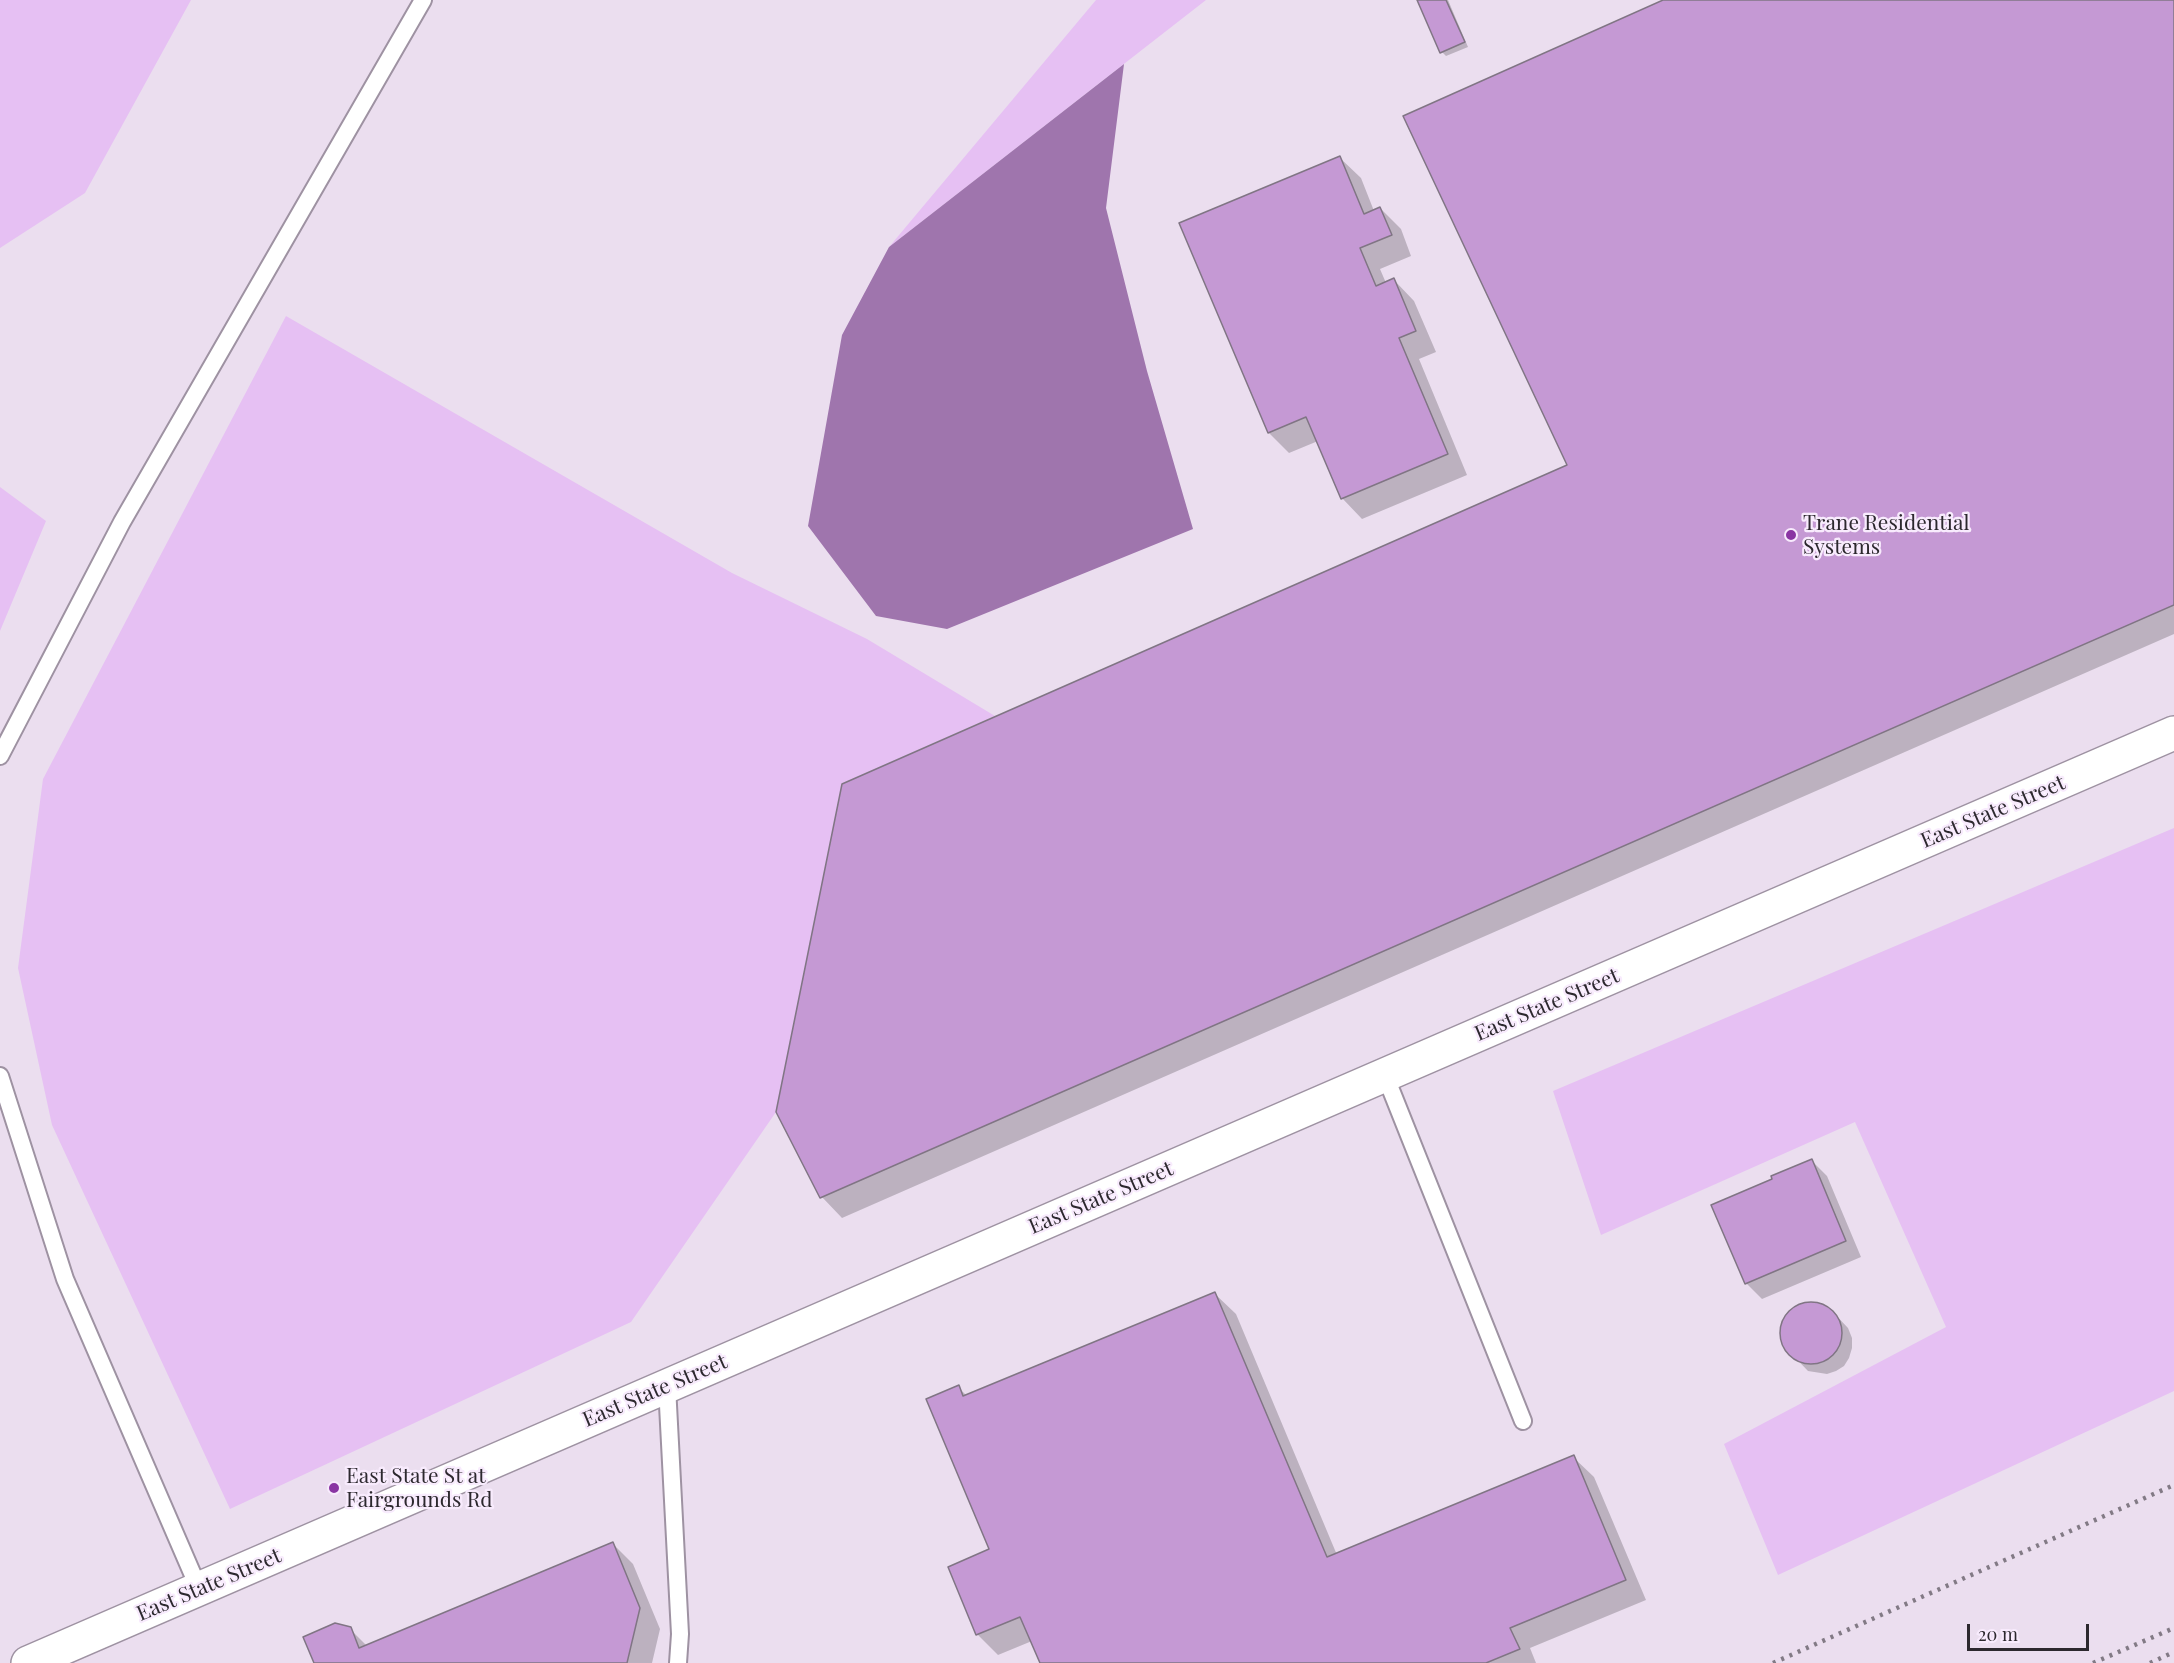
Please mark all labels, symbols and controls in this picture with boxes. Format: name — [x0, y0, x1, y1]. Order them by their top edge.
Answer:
place label: Trane Residential Systems — [1803, 510, 1969, 560]
marker: Trane Residential Systems — [1784, 528, 1798, 542]
street label: East State Street — [1917, 770, 2069, 854]
street label: East State Street — [1471, 963, 1623, 1047]
street label: East State Street — [1025, 1156, 1177, 1240]
street label: East State Street — [579, 1349, 731, 1433]
place label: East State St at Fairgrounds Rd — [346, 1463, 492, 1513]
marker: East State St at Fairgrounds Rd — [327, 1481, 341, 1495]
street label: East State Street — [133, 1543, 285, 1627]
scale bar — [1970, 1612, 2092, 1650]
text: 20 m — [1978, 1622, 2018, 1646]

